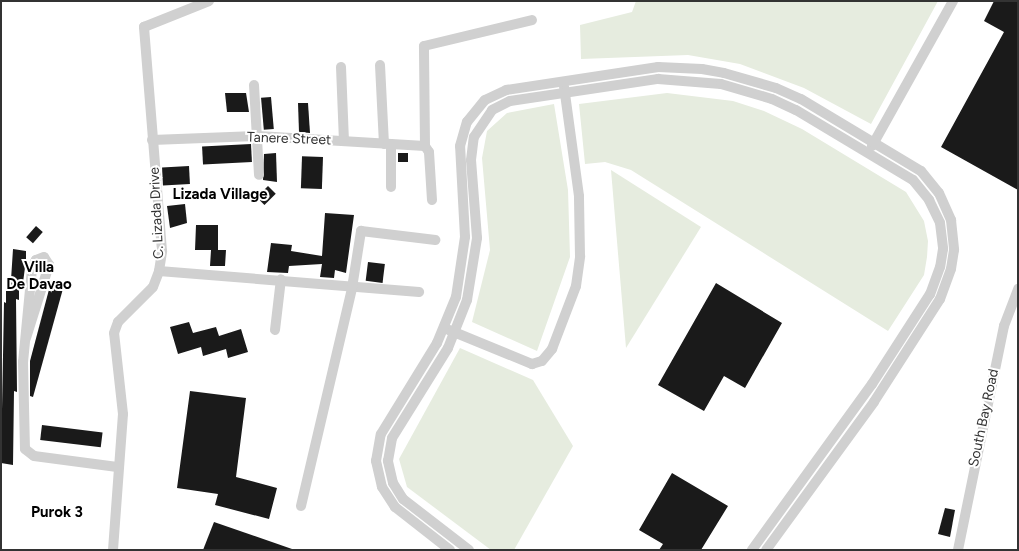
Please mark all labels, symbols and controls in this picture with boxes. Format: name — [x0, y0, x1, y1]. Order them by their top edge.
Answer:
street label: Tanere Street — [246, 129, 332, 149]
street label: C. Lizada Drive — [146, 167, 168, 259]
district label: Lizada Village — [172, 186, 268, 204]
district label: Villa De Davao — [6, 258, 72, 293]
street label: South Bay Road — [965, 367, 1003, 469]
district label: Purok 3 — [31, 504, 83, 522]

